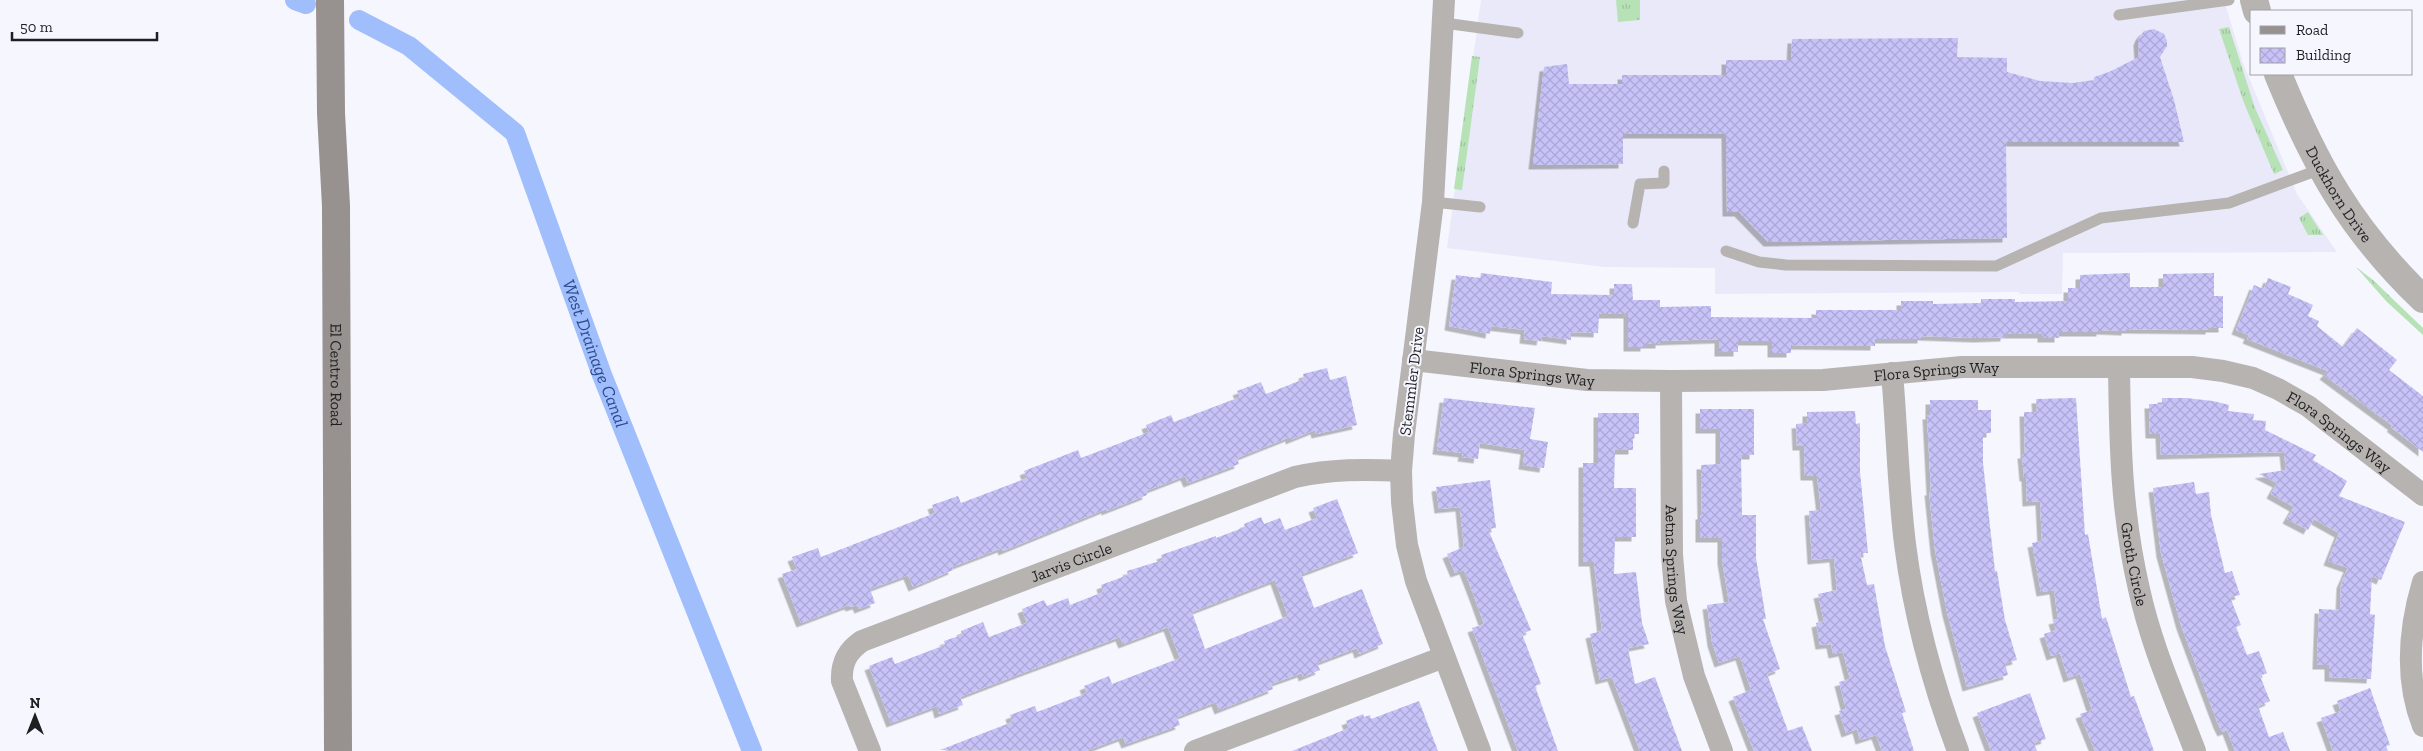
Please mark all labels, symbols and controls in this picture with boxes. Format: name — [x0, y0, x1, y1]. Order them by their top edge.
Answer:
scale bar — [12, 10, 158, 42]
legend — [2250, 10, 2413, 75]
text: 50 m — [20, 18, 53, 36]
text: Road — [2296, 21, 2329, 39]
text: Building — [2296, 46, 2351, 64]
street label: Duckhorn Drive — [2302, 143, 2376, 246]
water label: West Drainage Canal — [558, 276, 633, 431]
street label: El Centro Road — [326, 323, 346, 427]
street label: Stemmler Drive — [1395, 326, 1428, 436]
street label: Flora Springs Way — [1468, 358, 1596, 390]
street label: Flora Springs Way — [1873, 358, 2000, 385]
street label: Flora Springs Way — [2283, 387, 2396, 478]
street label: Aetna Springs Way — [1662, 505, 1693, 637]
street label: Groth Circle — [2117, 521, 2152, 608]
street label: Jarvis Circle — [1028, 538, 1114, 586]
north arrow — [10, 691, 60, 741]
text: N — [30, 695, 41, 712]

